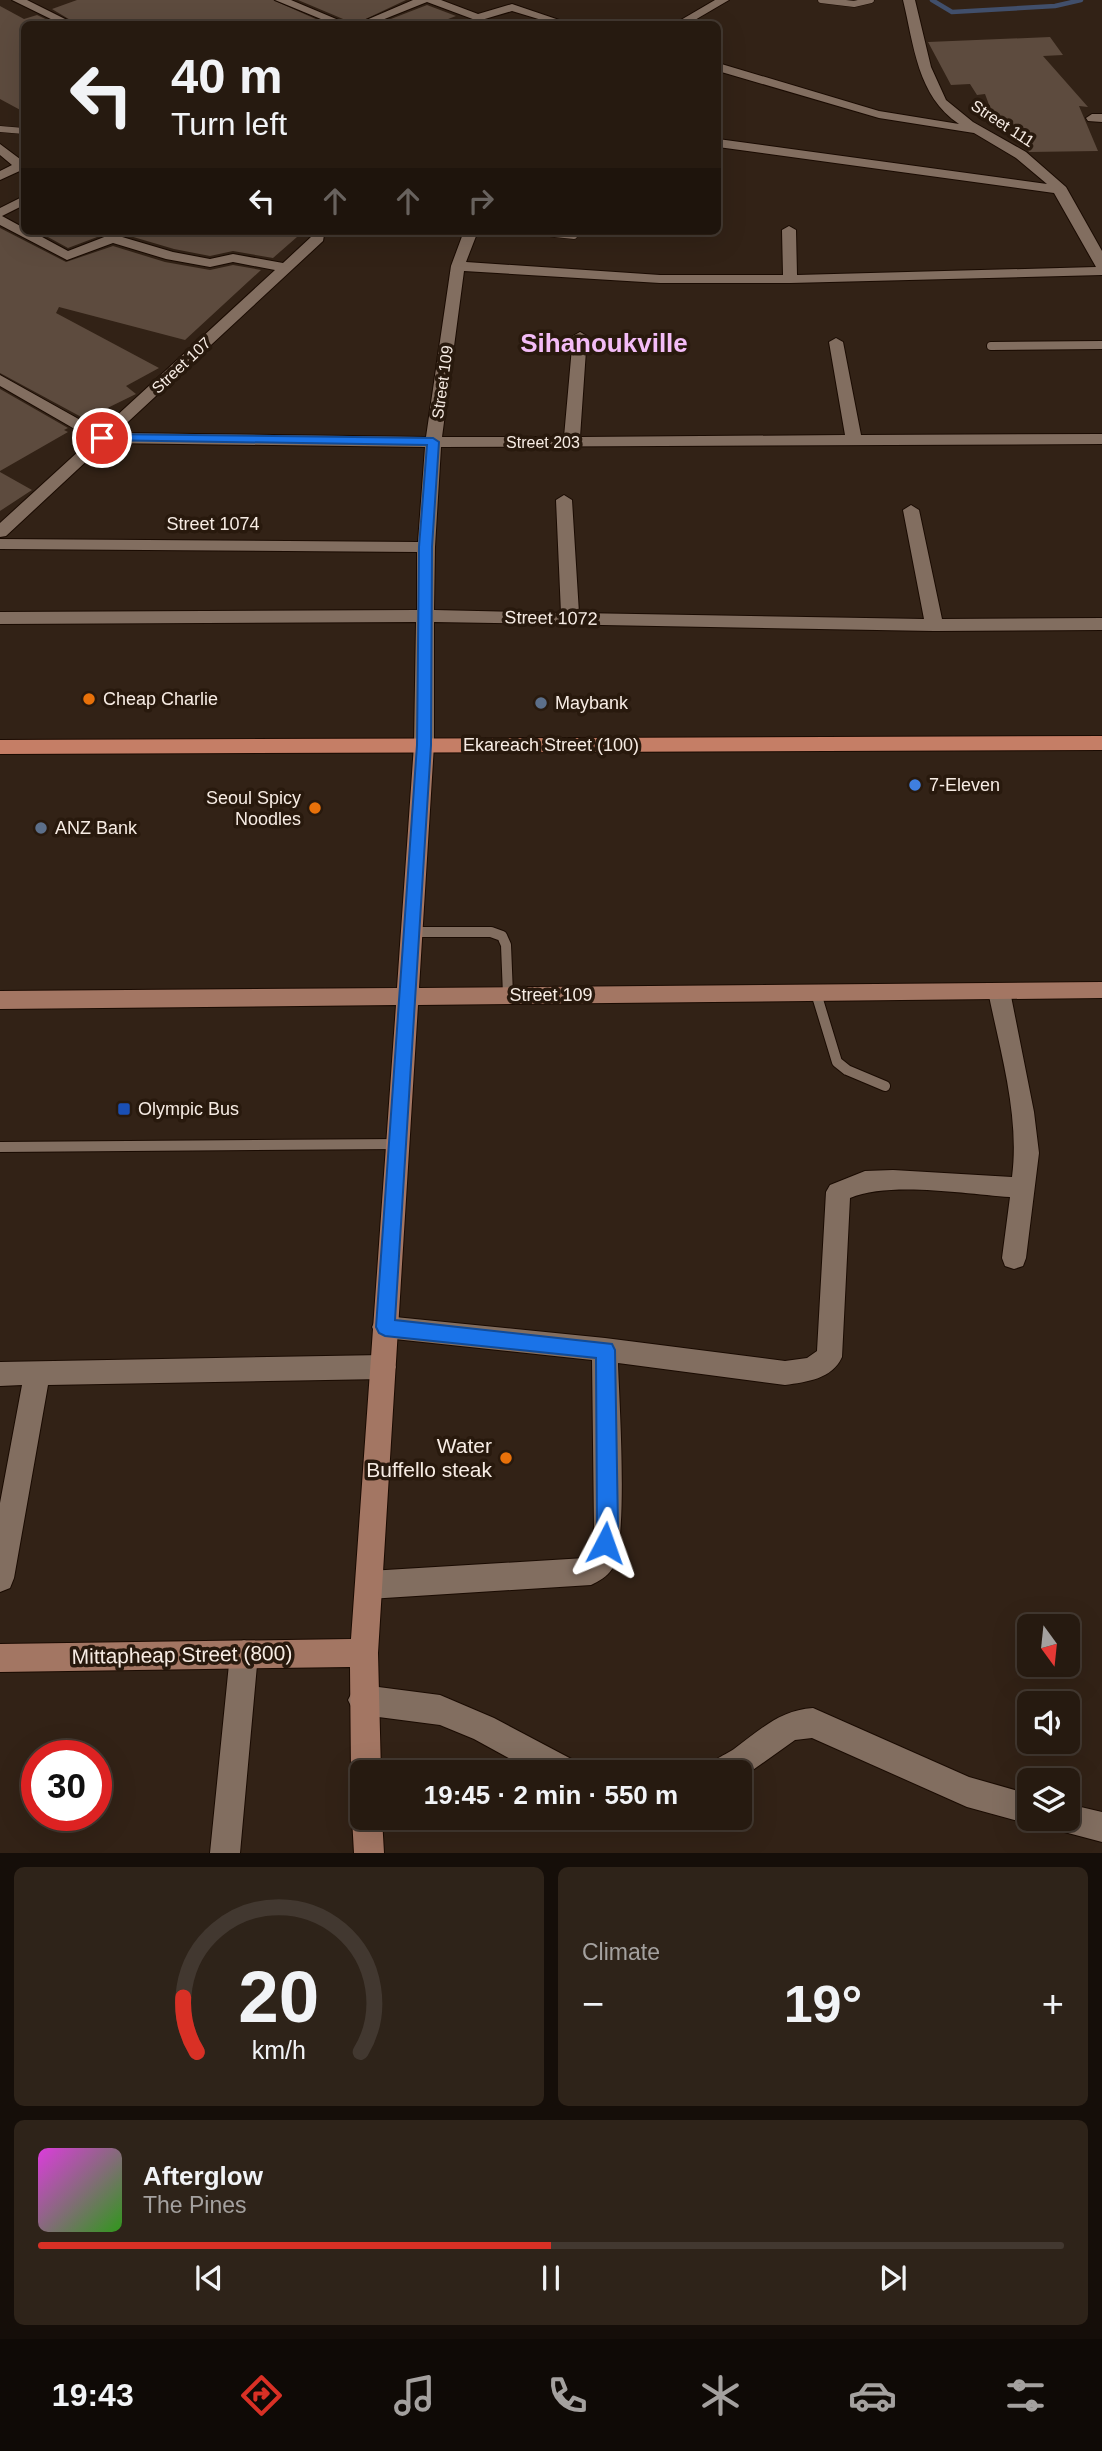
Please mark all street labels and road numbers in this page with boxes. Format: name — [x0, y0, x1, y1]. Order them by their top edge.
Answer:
street label: Street 111 — [968, 97, 1037, 150]
street label: Street 107 — [149, 334, 214, 397]
street label: Street 109 — [429, 344, 456, 420]
street label: Street 203 — [506, 434, 580, 451]
street label: Street 1074 — [166, 514, 260, 534]
street label: Street 1072 — [504, 607, 598, 629]
street label: Ekareach Street (100) — [463, 735, 639, 755]
street label: Street 109 — [509, 985, 593, 1005]
street label: Mittapheap Street (800) — [71, 1641, 292, 1668]

